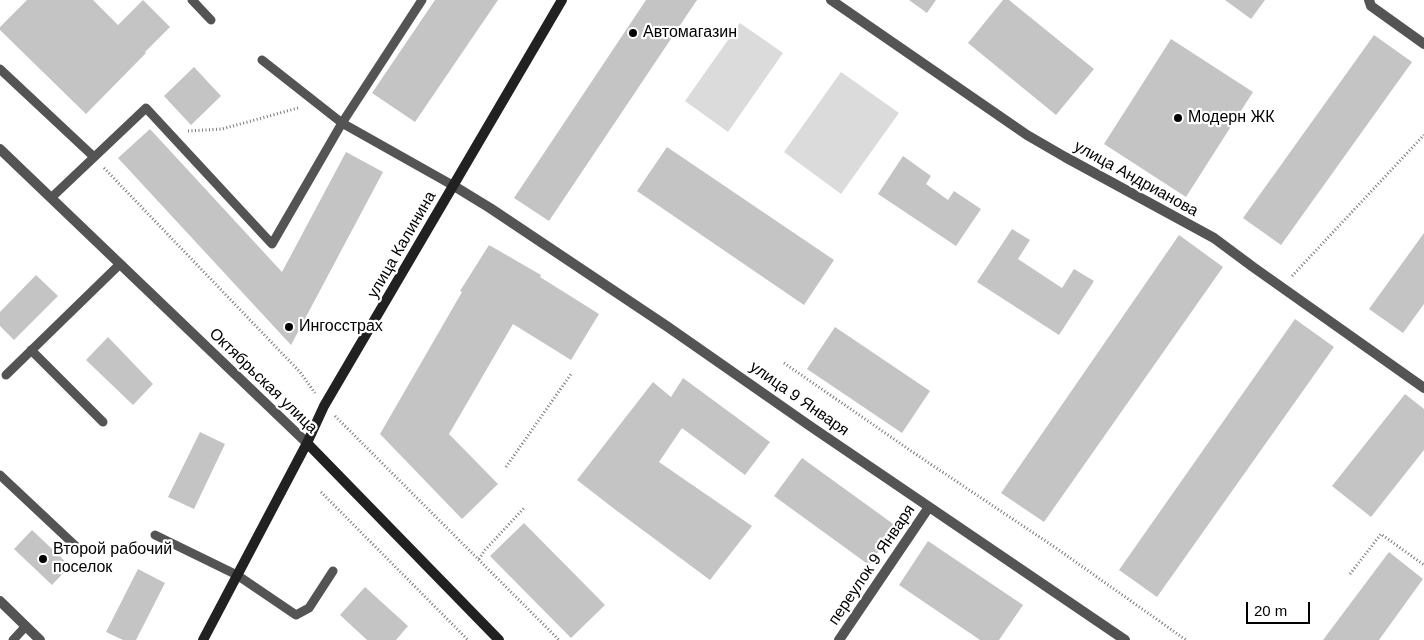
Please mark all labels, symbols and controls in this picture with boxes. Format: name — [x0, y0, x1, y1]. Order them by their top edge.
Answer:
place label: Автомагазин — [643, 23, 737, 43]
marker: Автомагазин — [627, 27, 639, 39]
place label: Модерн ЖК — [1188, 108, 1275, 128]
marker: Модерн ЖК — [1172, 112, 1184, 124]
street label: улица Андрианова — [1071, 137, 1201, 221]
street label: улица Калинина — [364, 188, 440, 302]
place label: Ингосстрах — [299, 317, 383, 337]
marker: Ингосстрах — [283, 321, 295, 333]
street label: Октябрьская улица — [205, 324, 321, 438]
street label: улица 9 Января — [746, 358, 852, 440]
street label: переулок 9 Января — [825, 501, 919, 629]
place label: Второй рабочий поселок — [53, 540, 172, 578]
marker: Второй рабочий поселок — [37, 553, 49, 565]
scale bar — [1249, 592, 1313, 624]
text: 20 m — [1254, 602, 1287, 619]

